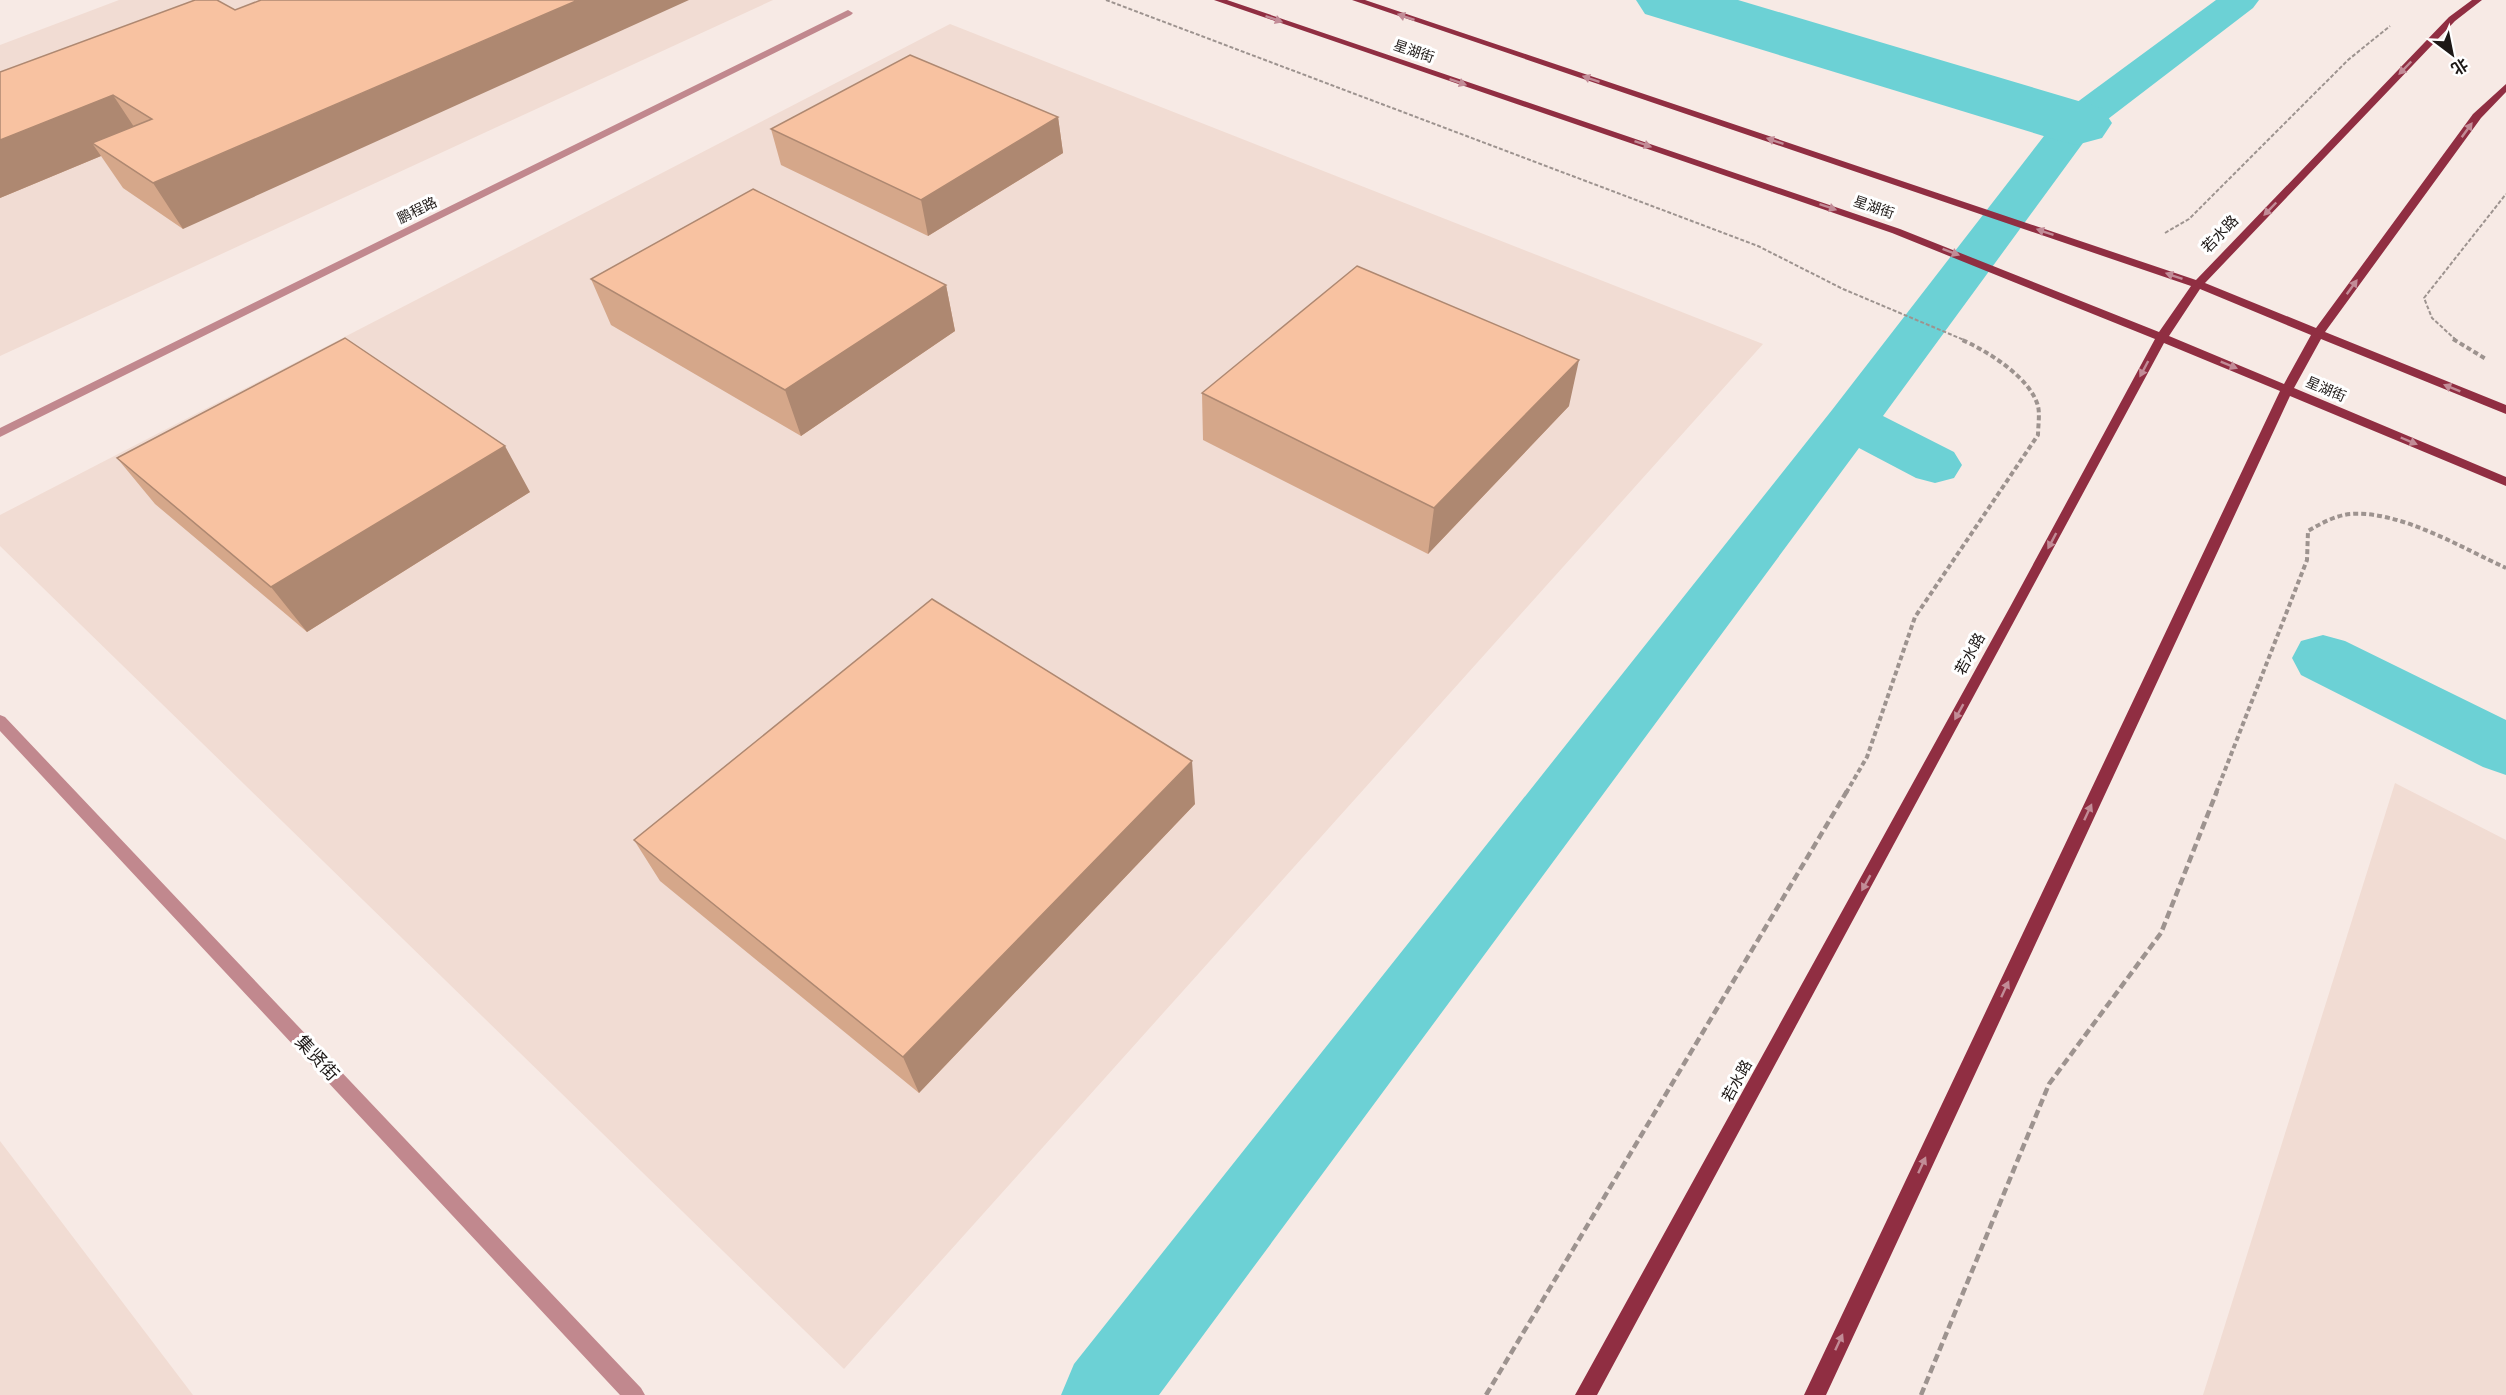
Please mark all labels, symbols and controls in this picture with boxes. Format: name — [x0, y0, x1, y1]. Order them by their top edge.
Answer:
one-way arrow — [1397, 11, 1415, 21]
one-way arrow — [1265, 14, 1283, 24]
north arrow — [2422, 24, 2482, 84]
street label: 星湖街 — [1391, 36, 1437, 66]
text: 北 — [2448, 54, 2472, 79]
one-way arrow — [2398, 61, 2412, 75]
one-way arrow — [1582, 74, 1600, 84]
one-way arrow — [1449, 77, 1467, 87]
one-way arrow — [2461, 122, 2473, 138]
one-way arrow — [1766, 136, 1784, 146]
one-way arrow — [1634, 140, 1652, 150]
street label: 星湖街 — [1851, 192, 1897, 222]
street label: 鹏程路 — [394, 193, 440, 227]
one-way arrow — [2263, 201, 2277, 216]
one-way arrow — [1819, 203, 1837, 213]
street label: 若水路 — [2197, 211, 2242, 256]
one-way arrow — [2036, 227, 2054, 237]
one-way arrow — [1942, 248, 1960, 257]
one-way arrow — [2165, 270, 2183, 280]
one-way arrow — [2345, 280, 2357, 295]
one-way arrow — [2139, 361, 2149, 378]
one-way arrow — [2220, 361, 2238, 370]
street label: 星湖街 — [2303, 373, 2349, 405]
one-way arrow — [2442, 383, 2460, 393]
one-way arrow — [2400, 436, 2418, 446]
one-way arrow — [2047, 533, 2057, 550]
street label: 若水路 — [1950, 629, 1989, 678]
one-way arrow — [1954, 704, 1964, 721]
one-way arrow — [2083, 804, 2092, 821]
one-way arrow — [1861, 875, 1871, 892]
one-way arrow — [2000, 980, 2009, 997]
street label: 集贤街 — [291, 1030, 344, 1085]
street label: 若水路 — [1717, 1056, 1756, 1105]
one-way arrow — [1918, 1157, 1927, 1174]
one-way arrow — [1835, 1334, 1844, 1351]

